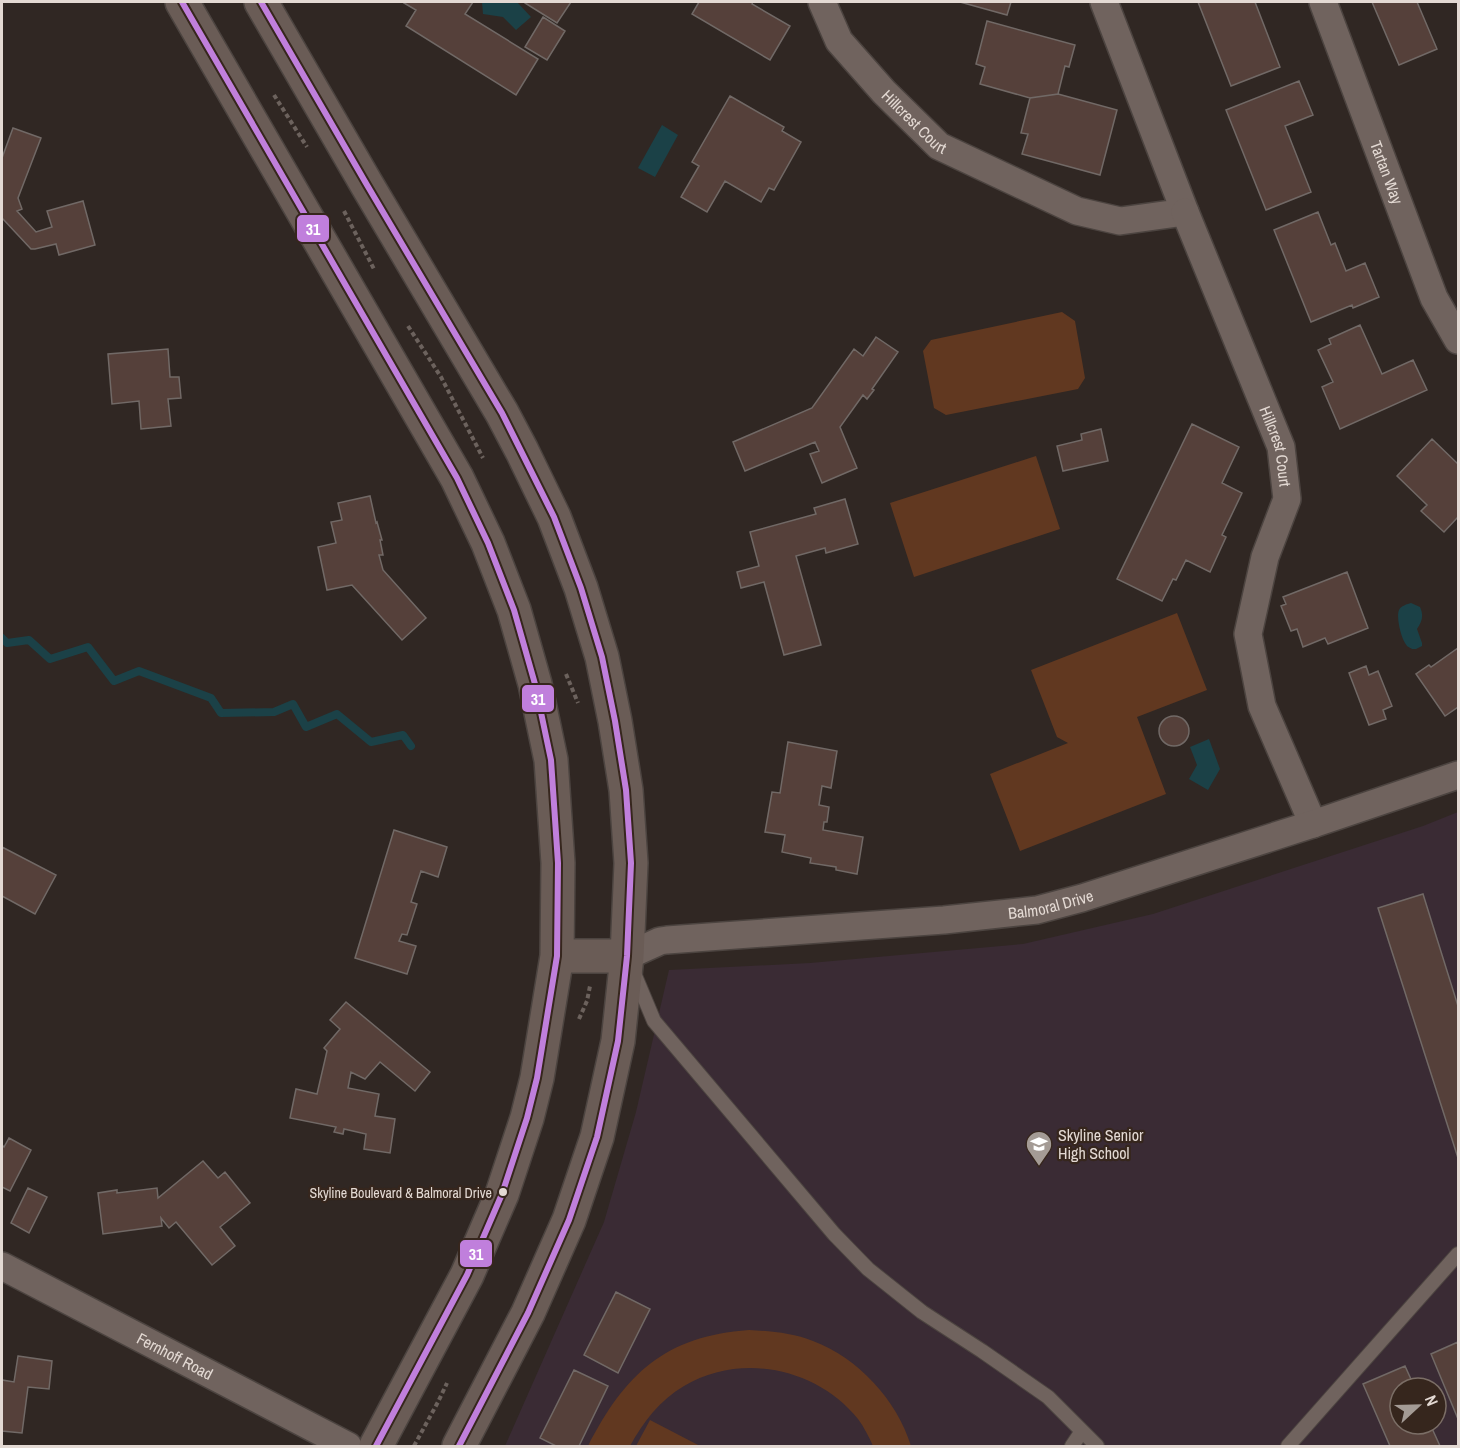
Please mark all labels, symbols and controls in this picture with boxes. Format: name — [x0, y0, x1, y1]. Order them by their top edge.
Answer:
street label: Hillcrest Court — [877, 85, 950, 159]
street label: Tartan Way — [1365, 138, 1409, 208]
line badge: 31 — [296, 214, 330, 243]
text: 31 — [306, 218, 321, 240]
street label: Hillcrest Court — [1254, 403, 1297, 488]
line badge: 31 — [521, 684, 555, 713]
text: 31 — [531, 688, 546, 710]
street label: Balmoral Drive — [1007, 884, 1096, 924]
place label: Skyline Senior High School — [1058, 1124, 1144, 1164]
school or university icon: Skyline Senior High School — [1024, 1129, 1054, 1167]
place label: Skyline Boulevard & Balmoral Drive — [310, 1184, 492, 1202]
marker: Skyline Boulevard & Balmoral Drive — [497, 1186, 509, 1198]
line badge: 31 — [459, 1239, 493, 1268]
text: 31 — [469, 1243, 484, 1265]
street label: Fernhoff Road — [133, 1327, 217, 1385]
north arrow — [1388, 1376, 1448, 1436]
text: N — [1420, 1392, 1444, 1409]

